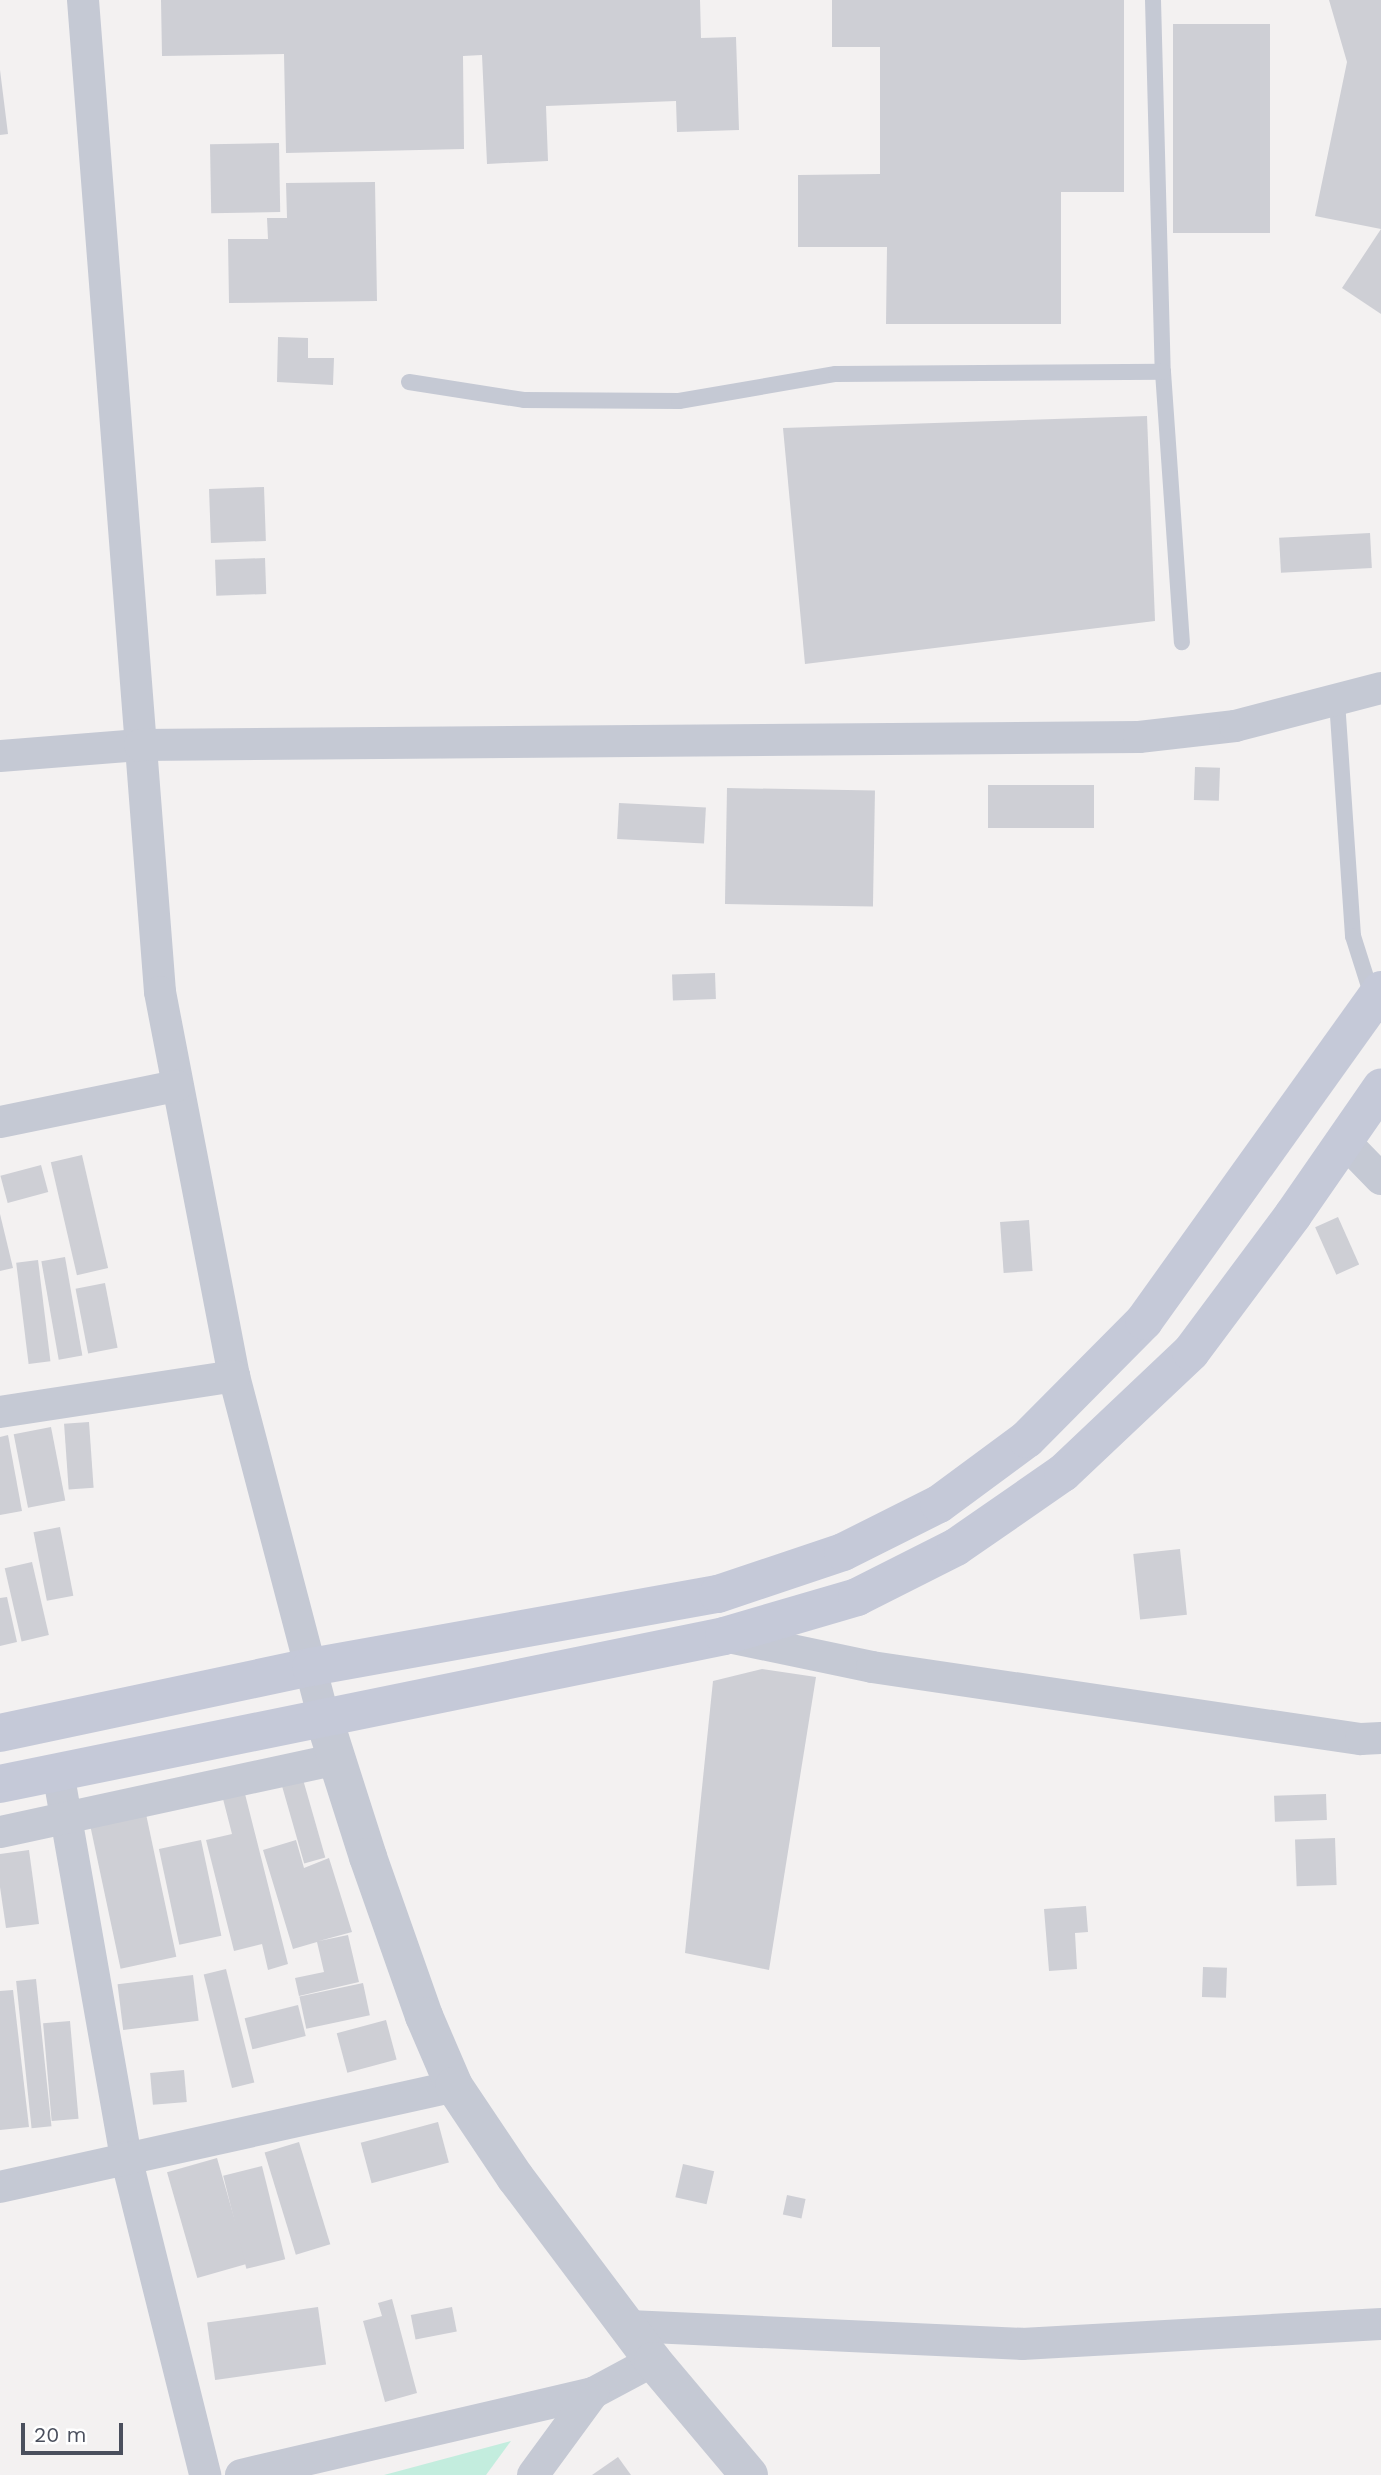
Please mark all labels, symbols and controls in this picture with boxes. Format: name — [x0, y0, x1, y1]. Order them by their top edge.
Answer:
scale bar — [24, 2408, 126, 2452]
text: 20 m — [34, 2422, 86, 2447]

